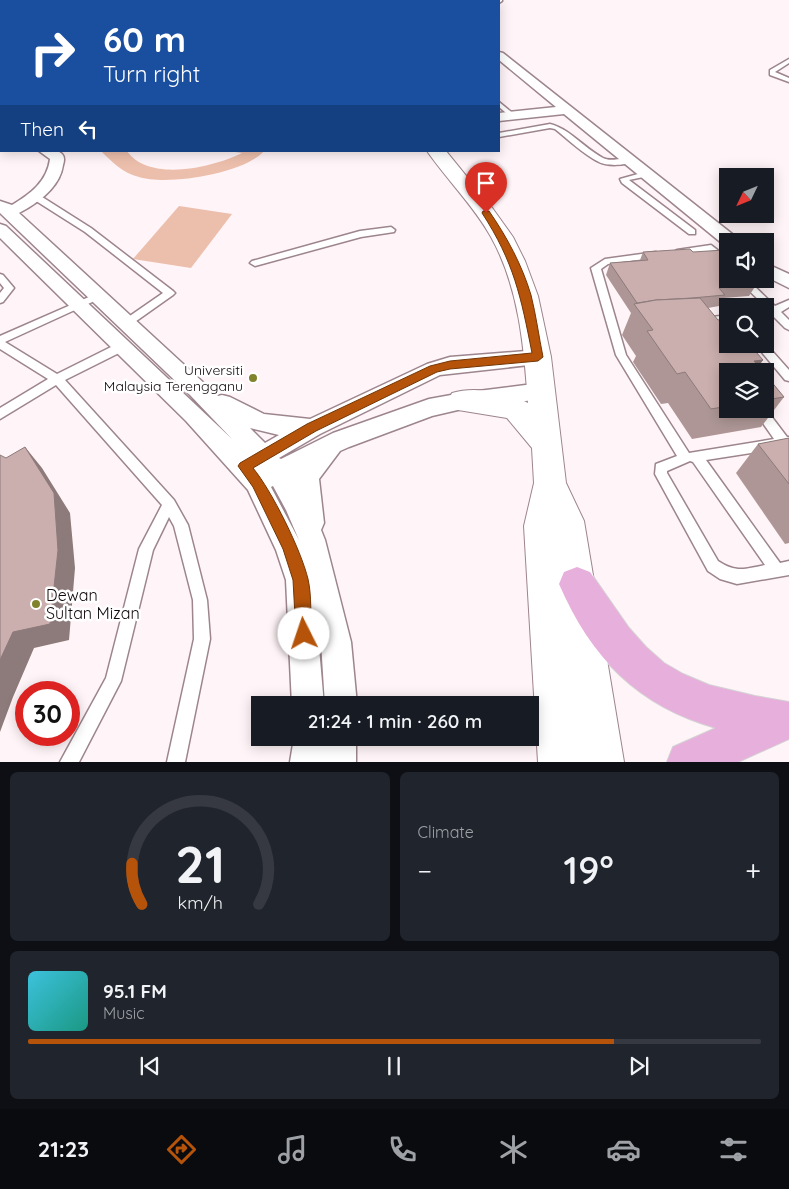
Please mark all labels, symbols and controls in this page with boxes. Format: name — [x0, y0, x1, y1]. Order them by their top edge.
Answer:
text: 60 m — [103, 17, 186, 61]
icon: right — [20, 20, 85, 85]
text: Turn right — [103, 60, 200, 88]
icon: left — [74, 115, 102, 143]
text: Then — [20, 117, 64, 141]
pin — [465, 162, 507, 213]
north arrow — [719, 168, 774, 222]
map controls — [719, 168, 774, 418]
icon: arrive — [472, 169, 500, 197]
button: sound — [719, 233, 774, 288]
button: search — [719, 298, 774, 353]
place label: Universiti Malaysia Terengganu — [104, 361, 243, 395]
button: layers — [719, 363, 774, 418]
marker: Universiti Malaysia Terengganu — [247, 372, 259, 384]
place label: Dewan Sultan Mizan — [46, 585, 140, 623]
marker: Dewan Sultan Mizan — [30, 598, 42, 610]
position arrow — [277, 607, 329, 659]
speed limit sign: 30 — [15, 681, 80, 746]
text: 21:24 · 1 min · 260 m — [308, 709, 482, 733]
text: Climate — [418, 822, 474, 842]
text: 21 — [175, 831, 225, 896]
text: 19° — [564, 846, 614, 894]
text: − — [418, 853, 432, 888]
text: + — [745, 853, 761, 888]
text: km/h — [177, 891, 222, 913]
text: 95.1 FM — [103, 979, 167, 1003]
text: Music — [103, 1003, 145, 1023]
icon: previous — [136, 1052, 164, 1080]
icon: pause — [380, 1052, 408, 1080]
icon: next — [625, 1052, 653, 1080]
icon: directions — [164, 1132, 199, 1167]
icon: music — [275, 1132, 310, 1167]
icon: phone — [385, 1132, 420, 1167]
icon: climate — [496, 1132, 531, 1167]
icon: car — [606, 1132, 641, 1167]
icon: filters — [716, 1132, 751, 1167]
text: 21:23 — [38, 1135, 89, 1163]

